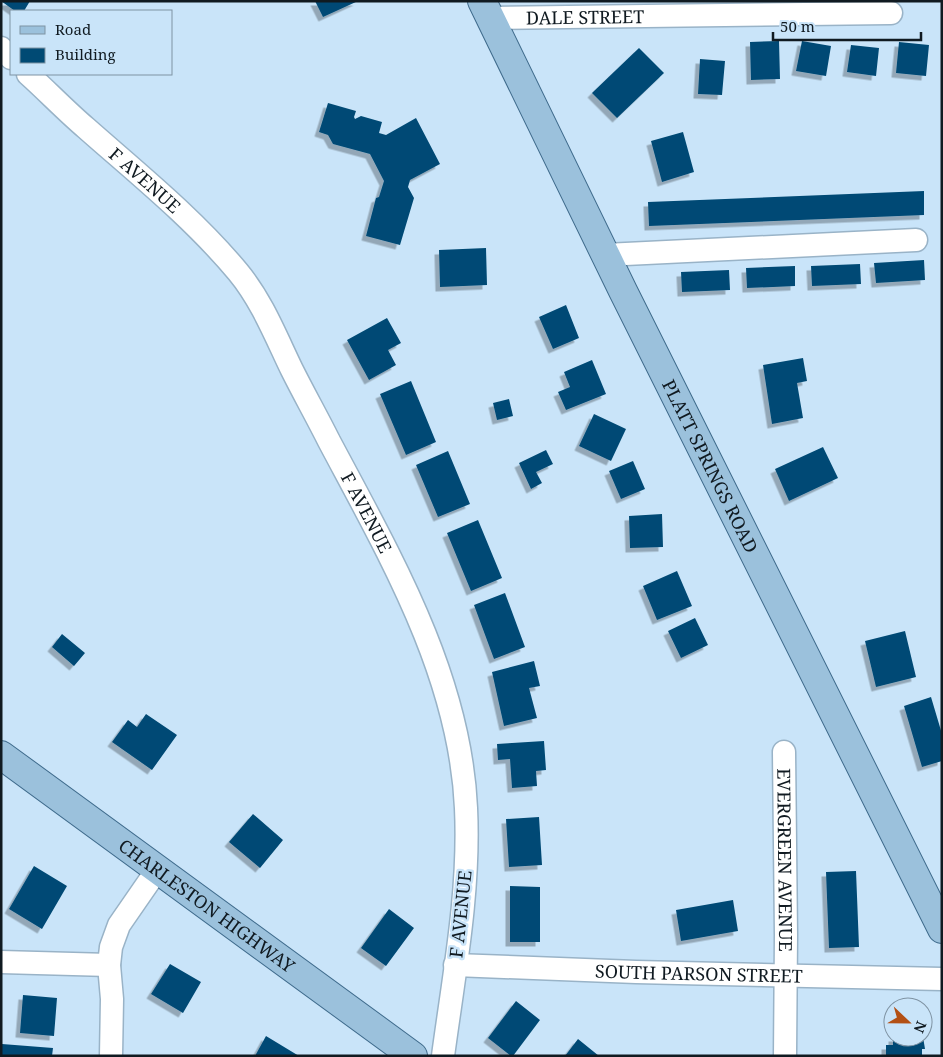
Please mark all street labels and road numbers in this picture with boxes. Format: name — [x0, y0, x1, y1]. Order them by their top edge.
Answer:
street label: DALE STREET — [526, 4, 644, 30]
street label: F AVENUE — [104, 142, 186, 218]
street label: PLATT SPRINGS ROAD — [657, 375, 764, 557]
street label: F AVENUE — [336, 468, 398, 557]
street label: EVERGREEN AVENUE — [772, 768, 798, 952]
street label: CHARLESTON HIGHWAY — [114, 833, 300, 978]
street label: F AVENUE — [443, 869, 477, 959]
street label: SOUTH PARSON STREET — [594, 958, 803, 988]

